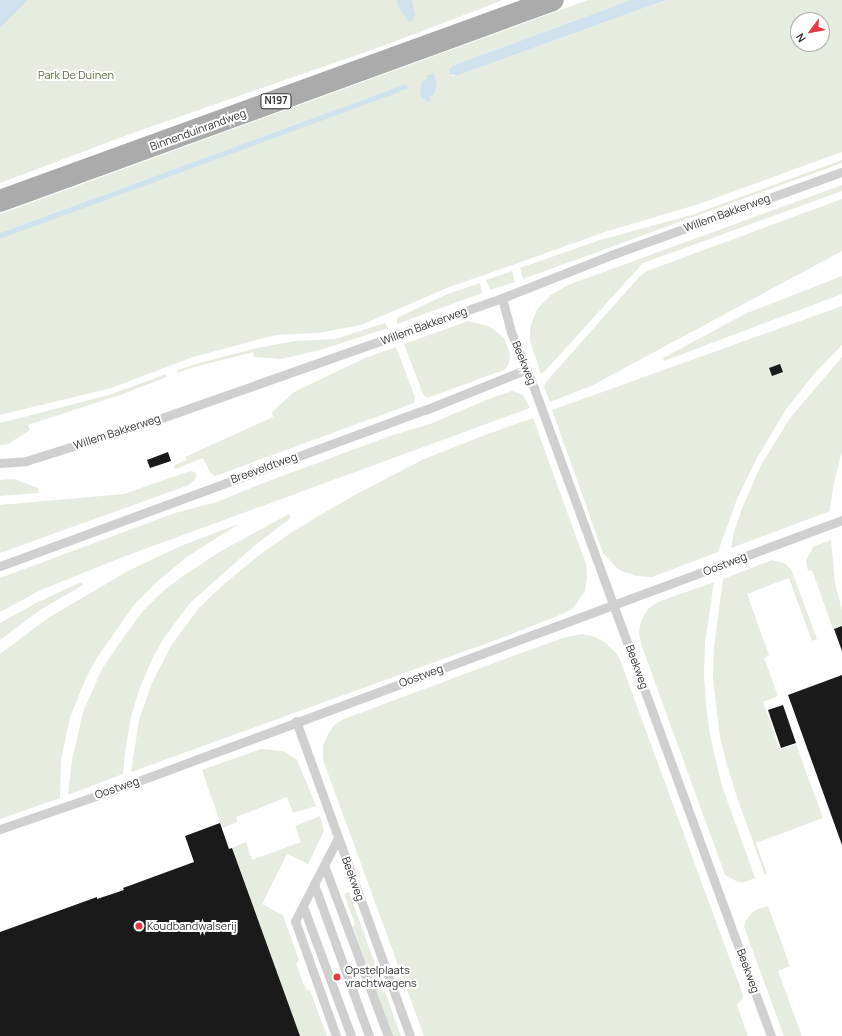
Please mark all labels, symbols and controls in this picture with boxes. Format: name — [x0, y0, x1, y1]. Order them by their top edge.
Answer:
north arrow — [790, 12, 830, 52]
text: N — [792, 31, 809, 45]
park label: Park De Duinen — [38, 68, 114, 82]
road number: N197 — [260, 93, 292, 109]
street label: Binnenduinrandweg — [148, 106, 248, 154]
street label: Willem Bakkerweg — [682, 191, 772, 235]
street label: Willem Bakkerweg — [379, 304, 469, 348]
street label: Beekweg — [509, 339, 539, 387]
street label: Willem Bakkerweg — [72, 412, 162, 452]
street label: Breeveldtweg — [229, 450, 299, 486]
street label: Oostweg — [701, 550, 749, 578]
street label: Beekweg — [623, 643, 651, 691]
street label: Oostweg — [397, 662, 445, 690]
street label: Oostweg — [93, 774, 141, 802]
street label: Beekweg — [339, 855, 367, 903]
place label: Koudbandwalserij — [147, 919, 237, 933]
marker: Koudbandwalserij — [134, 921, 144, 931]
street label: Beekweg — [734, 947, 762, 995]
place label: Opstelplaats vrachtwagens — [345, 964, 417, 990]
marker: Opstelplaats vrachtwagens — [332, 972, 342, 982]

